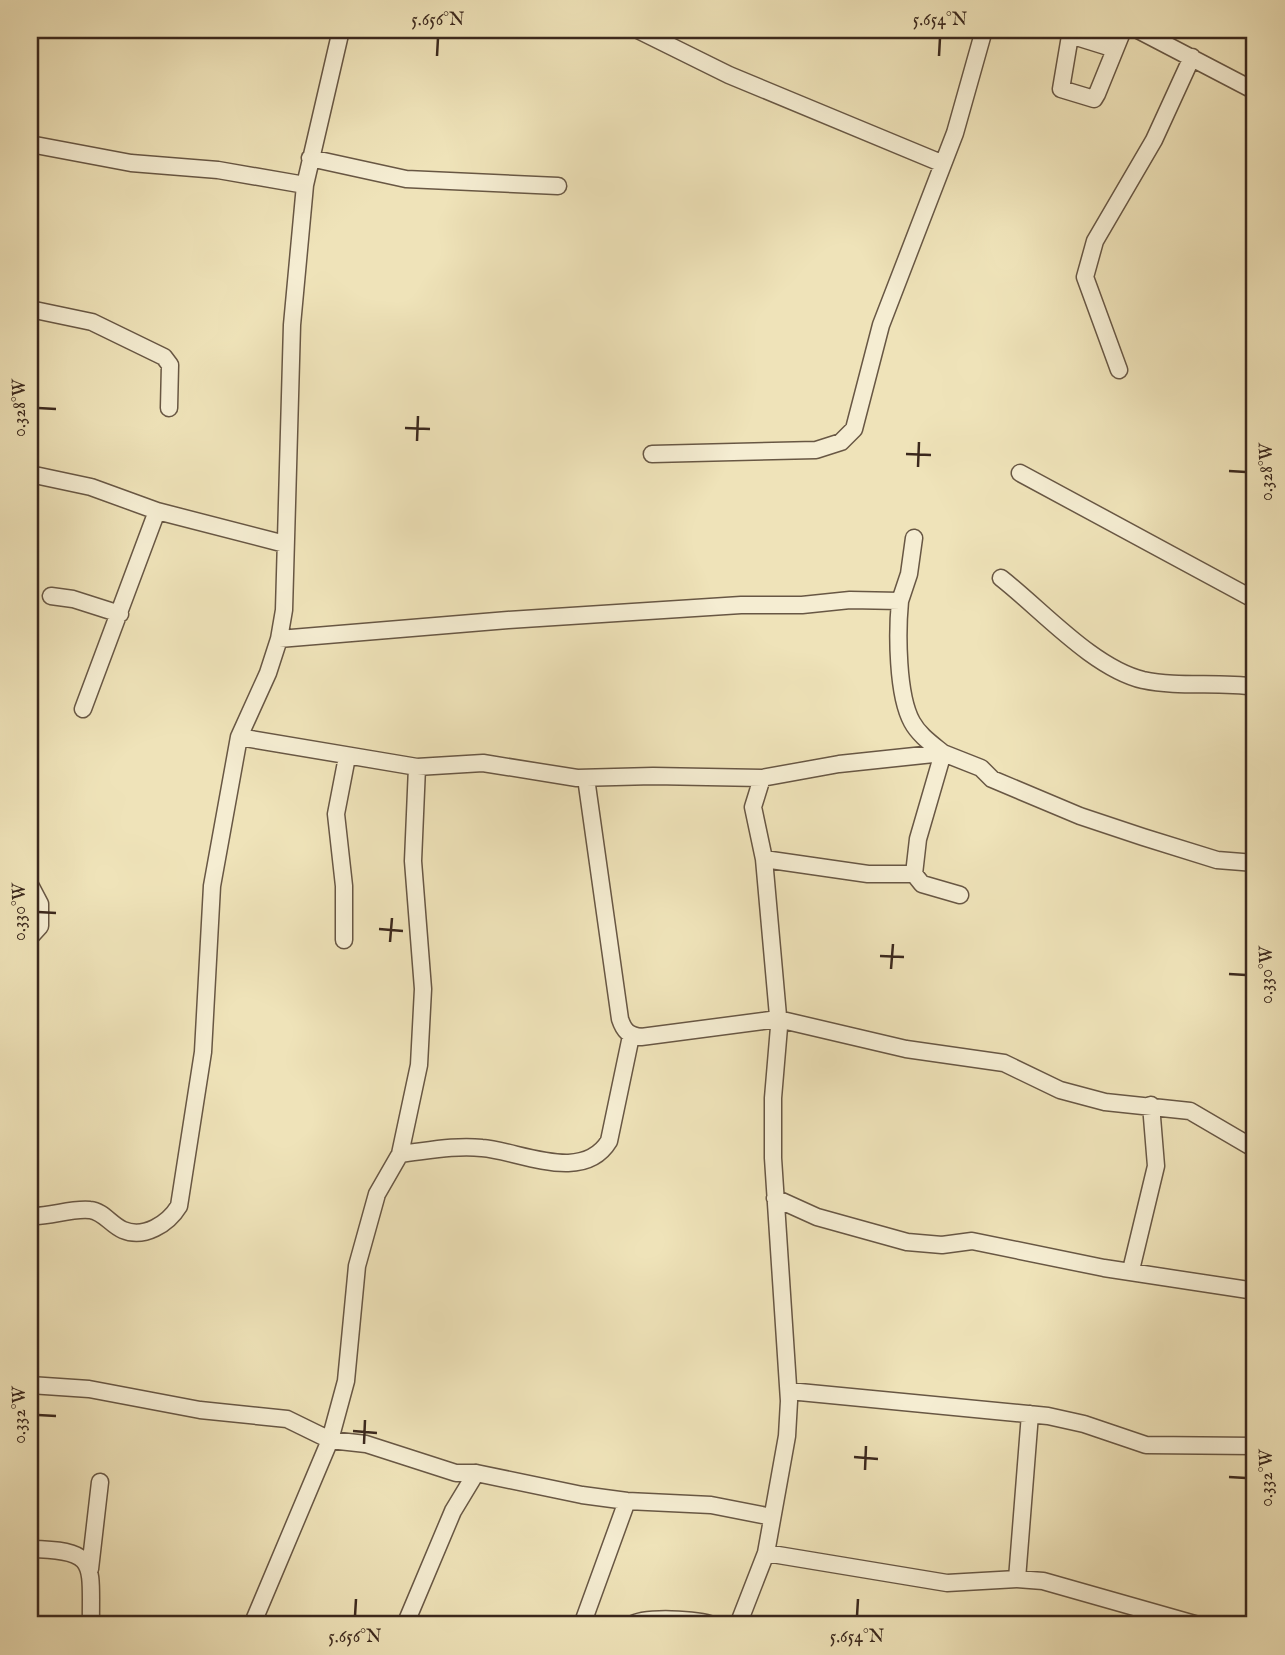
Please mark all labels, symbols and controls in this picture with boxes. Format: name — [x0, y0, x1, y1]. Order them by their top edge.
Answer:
text: 5.656°N — [411, 9, 465, 32]
text: 5.654°N — [913, 9, 968, 32]
text: 0.328°W — [9, 378, 32, 437]
text: 0.328°W — [1256, 442, 1279, 501]
text: 0.330°W — [9, 882, 32, 941]
text: 0.330°W — [1256, 945, 1279, 1004]
text: 0.332°W — [9, 1385, 32, 1444]
text: 0.332°W — [1256, 1448, 1279, 1507]
text: 5.656°N — [328, 1626, 382, 1649]
text: 5.654°N — [830, 1626, 885, 1649]

